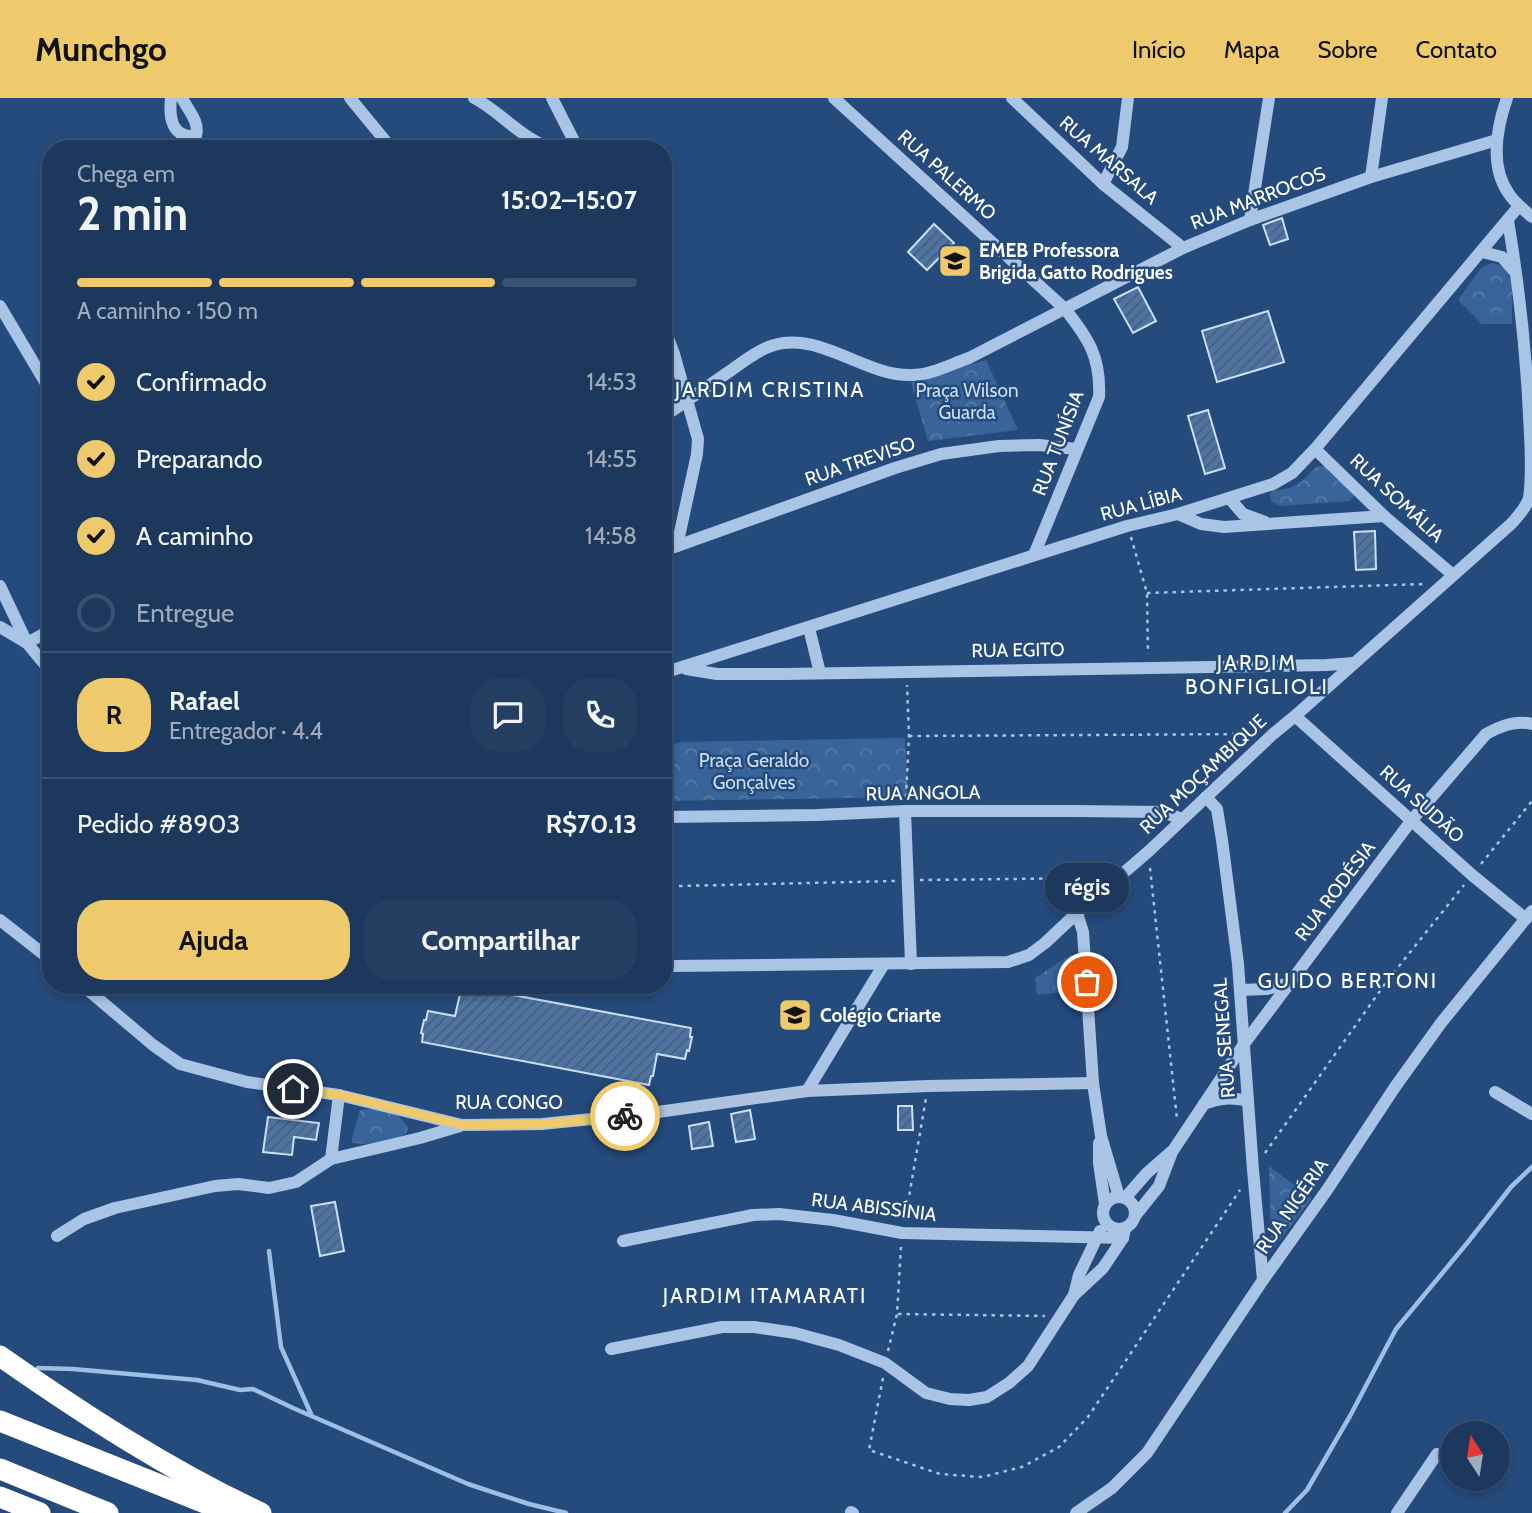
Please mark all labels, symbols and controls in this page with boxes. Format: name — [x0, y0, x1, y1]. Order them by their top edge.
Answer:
text: Munchgo — [35, 29, 167, 69]
text: Início — [1132, 35, 1186, 64]
text: Mapa — [1224, 35, 1279, 64]
text: Sobre — [1317, 35, 1378, 64]
text: Contato — [1416, 35, 1497, 64]
street label: RUA MARSALA — [1055, 111, 1163, 209]
street label: RUA PALERMO — [893, 125, 1001, 225]
text: Chega em — [77, 160, 175, 188]
street label: RUA MARROCOS — [1187, 162, 1329, 234]
text: 15:02–15:07 — [501, 184, 637, 216]
text: 2 min — [77, 186, 188, 242]
place label: EMEB Professora Brigida Gatto Rodrigues — [979, 239, 1173, 284]
school or university icon: EMEB Professora Brigida Gatto Rodrigues — [936, 242, 974, 280]
text: A caminho · 150 m — [77, 297, 258, 325]
icon: check — [77, 363, 115, 401]
text: Confirmado — [136, 366, 267, 398]
text: 14:53 — [587, 368, 637, 396]
district label: JARDIM CRISTINA — [674, 377, 865, 402]
park label: Praça Wilson Guarda — [915, 379, 1019, 424]
street label: RUA TUNÍSIA — [1027, 387, 1089, 499]
street label: RUA TREVISO — [802, 431, 918, 491]
icon: check — [77, 440, 115, 478]
text: Preparando — [136, 443, 263, 475]
text: 14:55 — [587, 445, 637, 473]
street label: RUA SOMÁLIA — [1345, 448, 1450, 547]
street label: RUA LÍBIA — [1098, 481, 1184, 526]
icon: check — [77, 517, 115, 555]
text: A caminho — [136, 520, 253, 552]
text: 14:58 — [585, 522, 637, 550]
text: Entregue — [136, 597, 234, 629]
street label: RUA EGITO — [971, 638, 1065, 662]
district label: JARDIM BONFIGLIOLI — [1185, 650, 1329, 699]
button: chat — [471, 678, 545, 752]
button: phone — [563, 678, 637, 752]
text: Rafael — [169, 685, 240, 717]
text: R — [106, 699, 122, 731]
street label: RUA MOÇAMBIQUE — [1135, 709, 1271, 839]
text: Entregador · 4.4 — [169, 717, 323, 745]
park label: Praça Geraldo Gonçalves — [699, 749, 809, 794]
street label: RUA SUDÃO — [1375, 759, 1470, 848]
street label: RUA ANGOLA — [866, 780, 981, 805]
text: Pedido #8903 — [77, 808, 240, 840]
text: R$70.13 — [546, 808, 637, 840]
street label: RUA RODÉSIA — [1289, 836, 1380, 945]
callout: régis — [1045, 863, 1129, 912]
text: régis — [1064, 873, 1110, 901]
button: Ajuda — [77, 900, 350, 980]
button: Compartilhar — [364, 900, 637, 980]
pin — [1057, 952, 1117, 1012]
icon: bag — [1068, 963, 1106, 1001]
district label: GUIDO BERTONI — [1258, 968, 1438, 993]
street label: RUA SENEGAL — [1208, 977, 1240, 1099]
school or university icon: Colégio Criarte — [776, 996, 814, 1034]
place label: Colégio Criarte — [820, 1004, 941, 1027]
pin — [263, 1059, 323, 1119]
icon: home — [274, 1070, 312, 1108]
courier — [590, 1081, 660, 1151]
street label: RUA CONGO — [455, 1091, 563, 1114]
icon: bike — [606, 1097, 644, 1135]
street label: RUA NIGÉRIA — [1250, 1153, 1333, 1258]
street label: RUA ABISSÍNIA — [810, 1187, 938, 1226]
district label: JARDIM ITAMARATI — [662, 1283, 867, 1308]
north arrow — [1440, 1421, 1510, 1491]
map controls — [1440, 1421, 1510, 1491]

